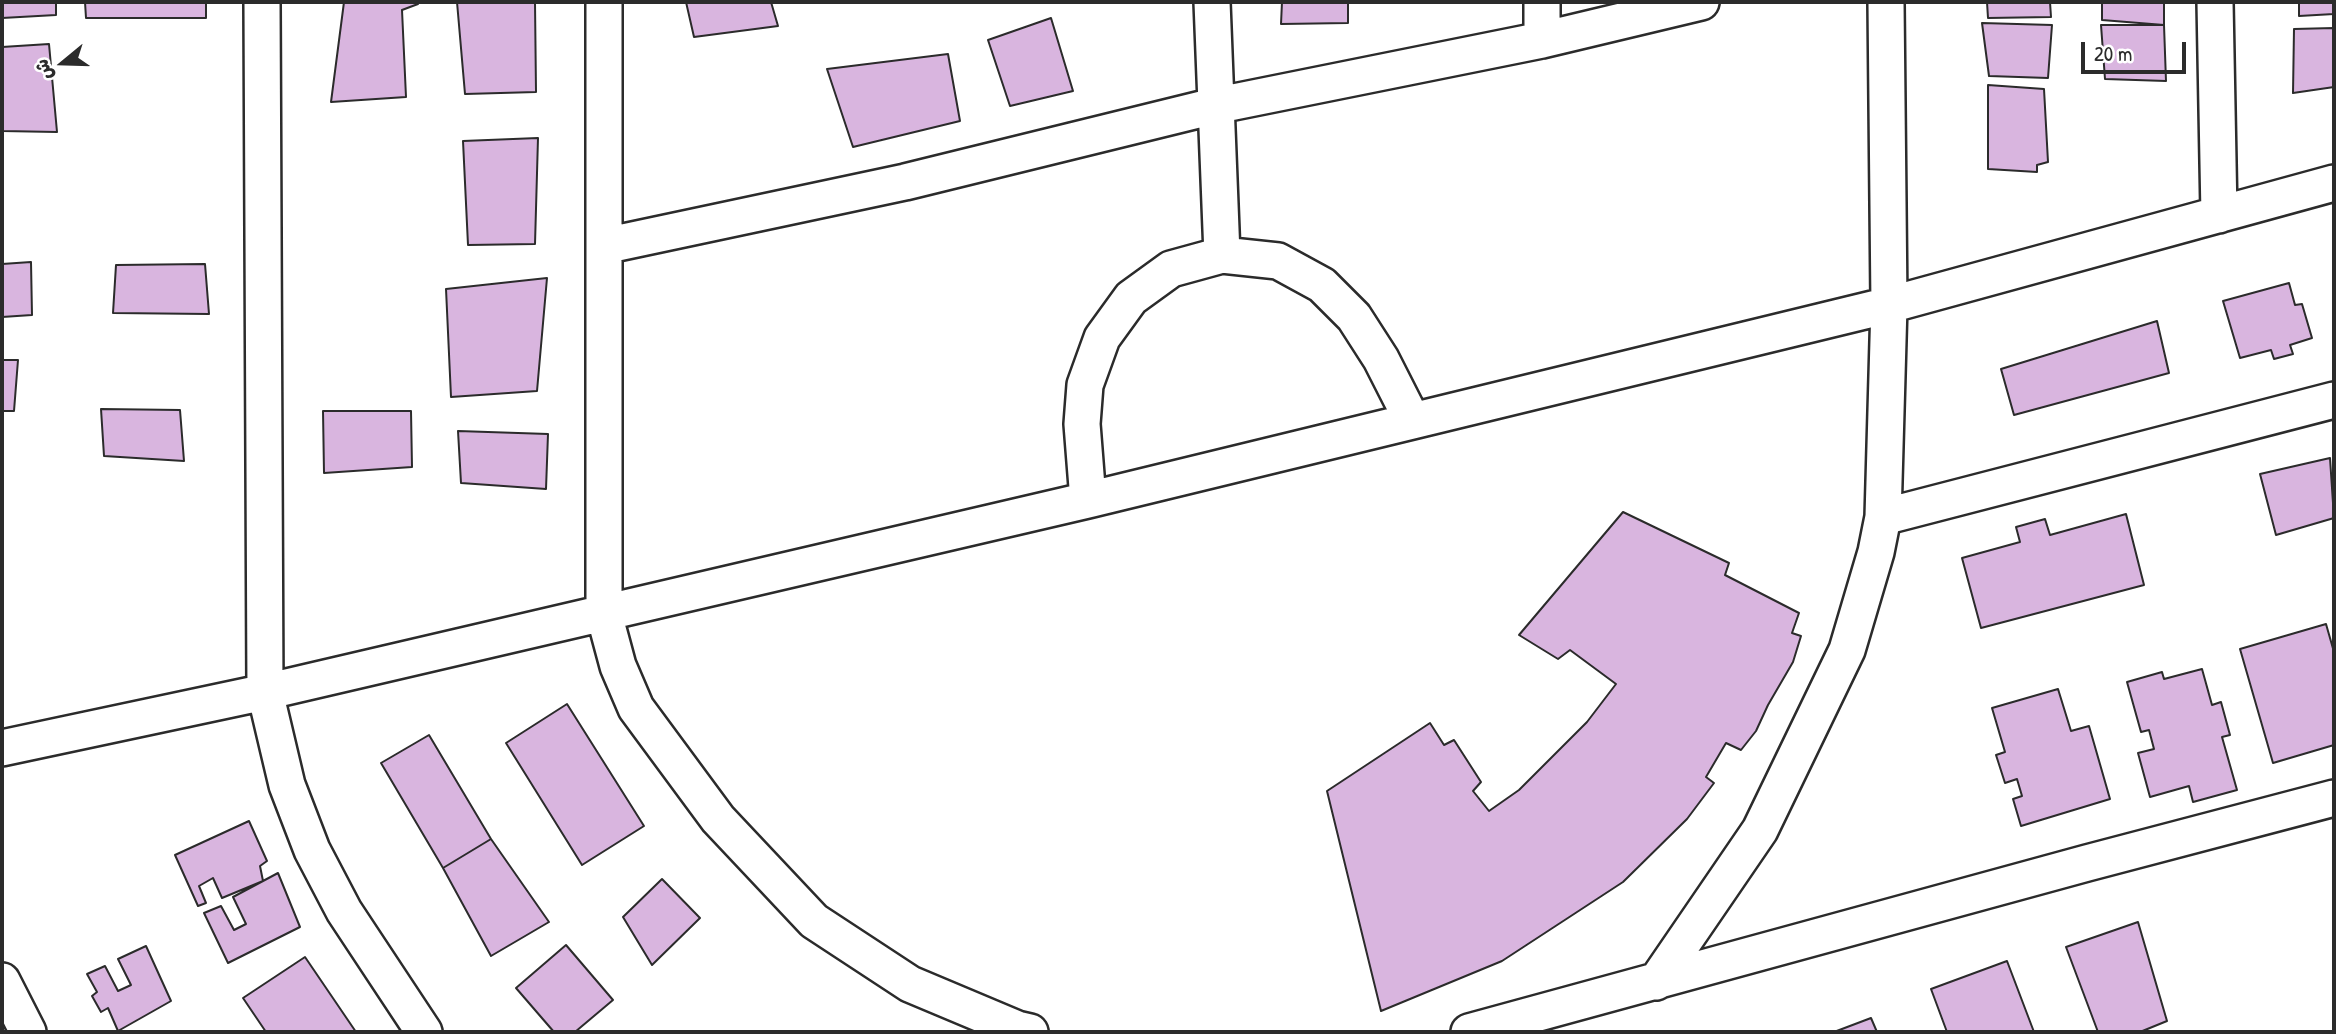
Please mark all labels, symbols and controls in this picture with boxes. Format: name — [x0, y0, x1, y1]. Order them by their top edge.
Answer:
north arrow — [28, 28, 98, 98]
scale bar — [2084, 28, 2189, 72]
text: 20 m — [2094, 39, 2132, 68]
text: ش — [27, 56, 59, 84]

